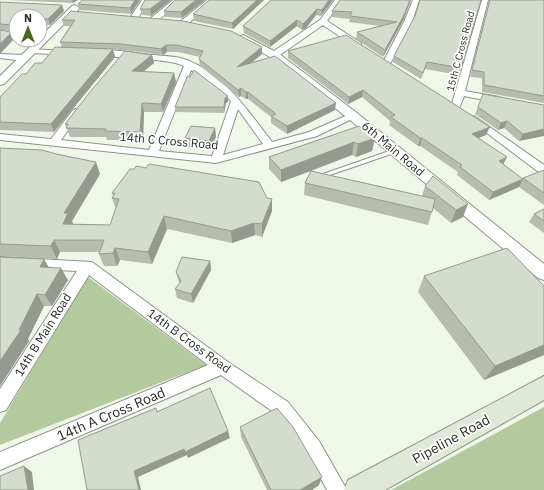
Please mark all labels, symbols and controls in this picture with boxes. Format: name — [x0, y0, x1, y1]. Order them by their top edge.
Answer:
north arrow — [8, 8, 48, 48]
street label: 15th C Cross Road — [444, 10, 477, 93]
text: N — [24, 11, 32, 25]
street label: 6th Main Road — [359, 118, 428, 179]
street label: 14th C Cross Road — [119, 129, 219, 152]
street label: 14th B Main Road — [11, 290, 74, 379]
street label: 14th B Cross Road — [145, 305, 234, 376]
street label: 14th A Cross Road — [54, 383, 168, 445]
street label: Pipeline Road — [409, 410, 493, 468]

